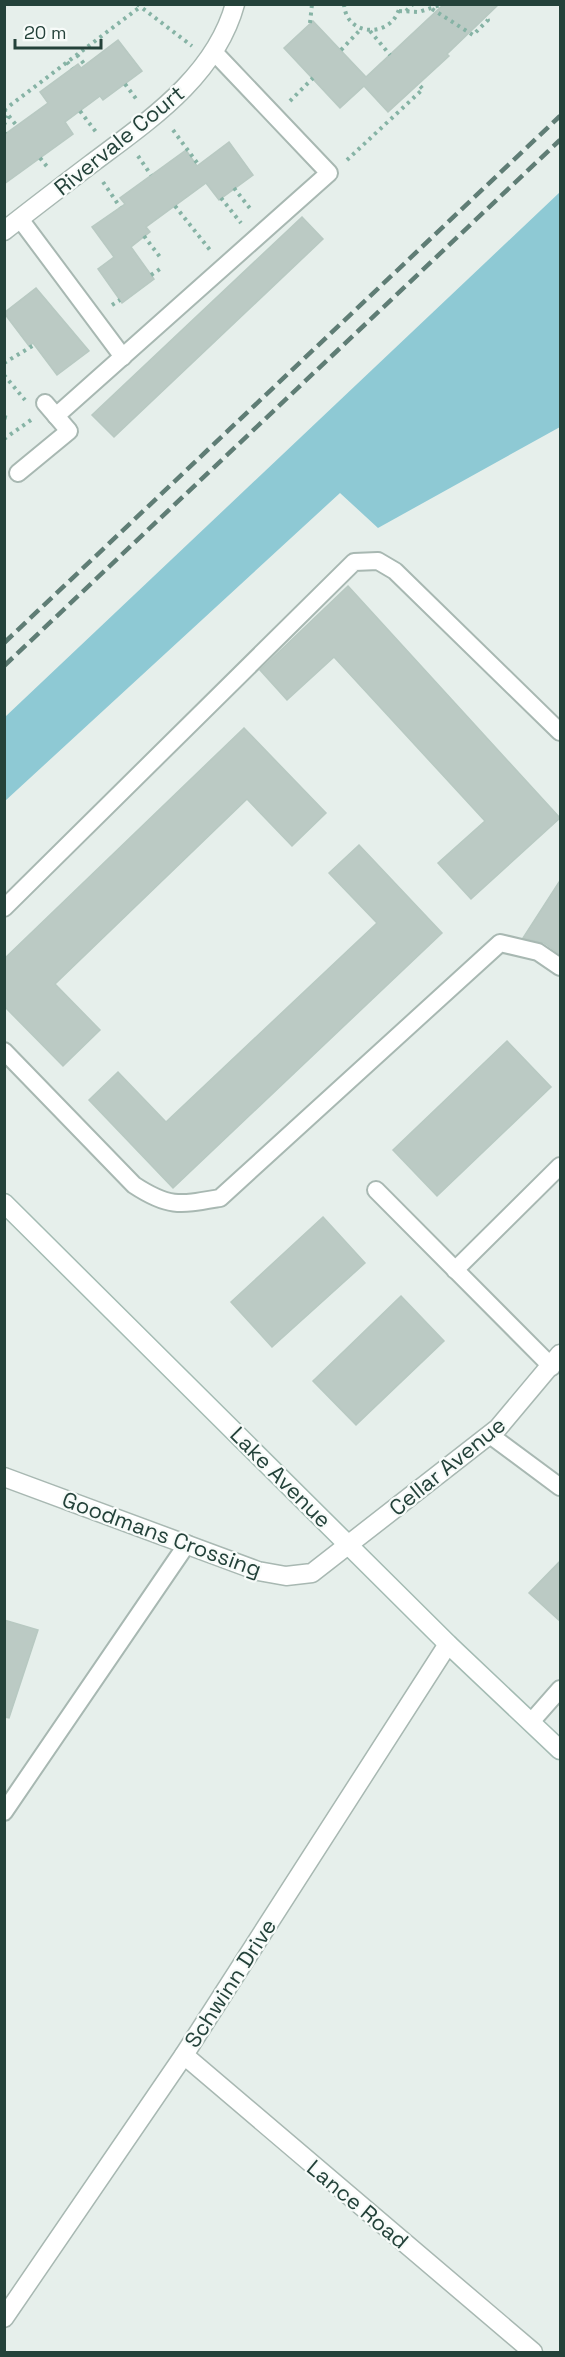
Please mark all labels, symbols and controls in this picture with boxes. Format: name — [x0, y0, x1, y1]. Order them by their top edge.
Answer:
scale bar — [15, 12, 100, 50]
text: 20 m — [24, 21, 67, 44]
street label: Rivervale Court — [48, 79, 190, 201]
street label: Cellar Avenue — [383, 1410, 511, 1522]
street label: Lake Avenue — [224, 1420, 338, 1534]
street label: Goodmans Crossing — [59, 1485, 265, 1583]
street label: Schwinn Drive — [178, 1913, 282, 2053]
street label: Lance Road — [302, 2153, 414, 2255]

